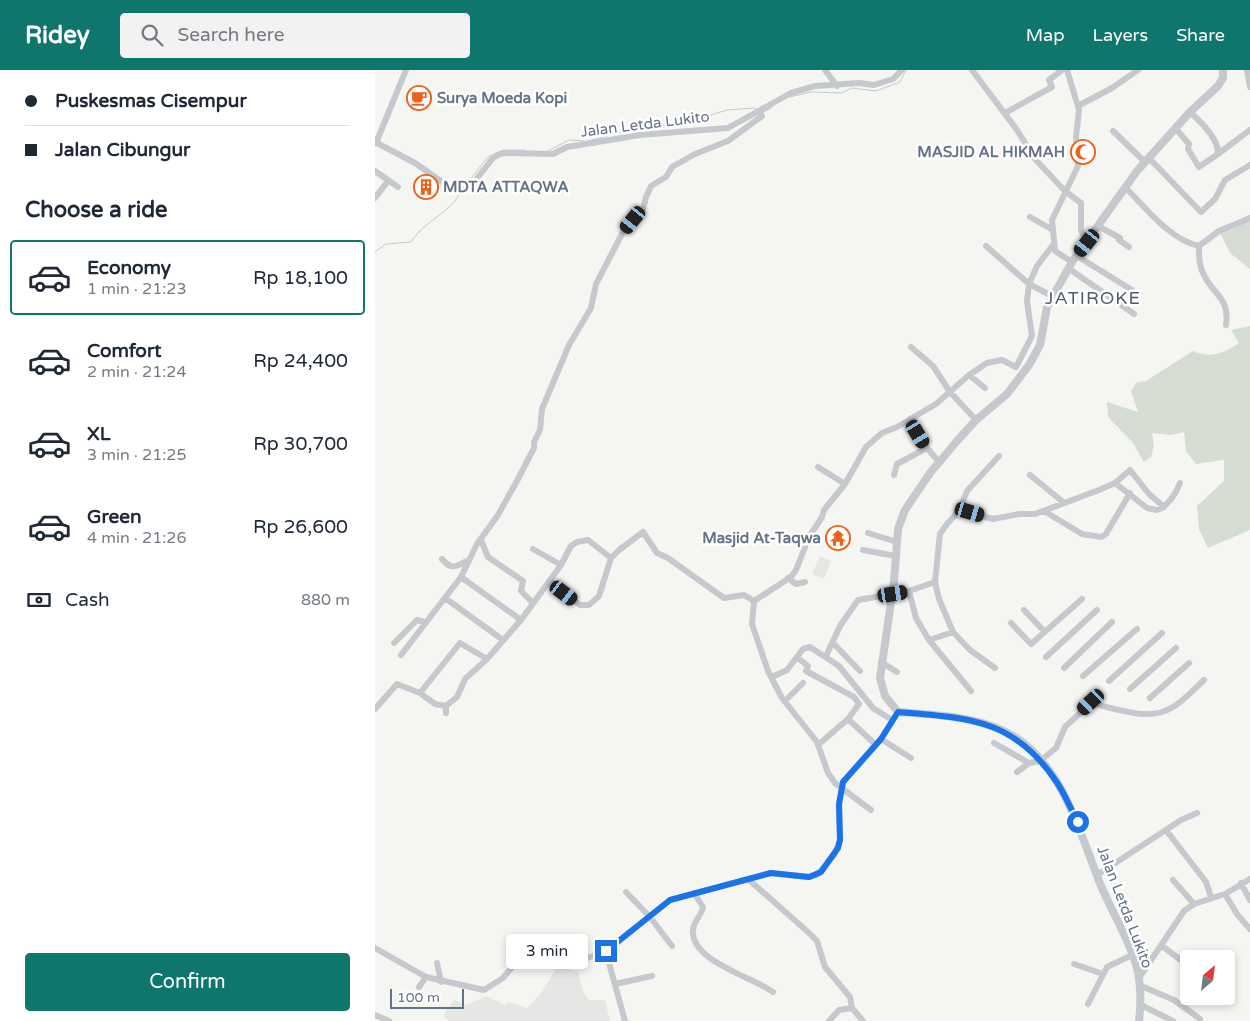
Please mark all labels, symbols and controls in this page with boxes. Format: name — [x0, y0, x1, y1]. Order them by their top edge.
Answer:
search box — [120, 13, 470, 58]
text: Ridey — [25, 21, 90, 50]
icon: search — [138, 21, 166, 49]
text: Search here — [178, 24, 284, 46]
text: Map — [1026, 24, 1065, 46]
text: Layers — [1093, 24, 1148, 46]
text: Share — [1176, 24, 1225, 46]
cafe icon: Surya Moeda Kopi — [406, 85, 432, 111]
place label: Surya Moeda Kopi — [437, 89, 567, 108]
text: Puskesmas Cisempur — [55, 90, 247, 112]
street label: Jalan Letda Lukito — [580, 107, 710, 141]
text: Jalan Cibungur — [55, 139, 190, 161]
mosque icon: MASJID AL HIKMAH — [1070, 139, 1096, 165]
place label: MASJID AL HIKMAH — [917, 143, 1065, 161]
building icon: MDTA ATTAQWA — [413, 174, 439, 200]
place label: MDTA ATTAQWA — [443, 178, 569, 196]
text: Choose a ride — [25, 197, 168, 223]
car — [617, 204, 648, 236]
car — [1071, 227, 1102, 259]
icon: car — [27, 255, 72, 300]
text: Economy — [87, 257, 171, 279]
text: Rp 18,100 — [253, 267, 348, 289]
text: 1 min · 21:23 — [87, 279, 186, 299]
district label: JATIROKE — [1045, 287, 1141, 309]
icon: car — [27, 338, 72, 383]
text: Comfort — [87, 340, 161, 362]
text: Rp 24,400 — [253, 350, 348, 372]
text: 2 min · 21:24 — [87, 362, 186, 382]
car — [903, 417, 932, 451]
icon: car — [27, 421, 72, 466]
text: XL — [87, 423, 111, 445]
text: Rp 30,700 — [253, 433, 348, 455]
text: 3 min · 21:25 — [87, 445, 186, 465]
car — [953, 501, 986, 523]
icon: car — [27, 504, 72, 549]
text: Green — [87, 506, 141, 528]
text: Rp 26,600 — [253, 516, 348, 538]
temple icon: Masjid At-Taqwa — [825, 525, 851, 551]
text: 4 min · 21:26 — [87, 528, 186, 548]
place label: Masjid At-Taqwa — [702, 529, 821, 548]
car — [547, 578, 580, 608]
car — [877, 584, 908, 604]
icon: cash — [25, 586, 53, 614]
text: Cash — [65, 589, 110, 611]
text: 880 m — [301, 590, 350, 610]
car — [1074, 686, 1107, 718]
route start — [1067, 811, 1089, 833]
street label: Jalan Letda Lukito — [1093, 843, 1157, 971]
callout: 3 min — [506, 934, 589, 968]
route end — [595, 940, 617, 962]
text: 3 min — [526, 941, 568, 961]
north arrow — [1180, 950, 1235, 1005]
map controls — [1180, 950, 1235, 1005]
button: Confirm — [25, 953, 350, 1011]
scale bar — [390, 986, 464, 1009]
text: 100 m — [397, 989, 440, 1006]

